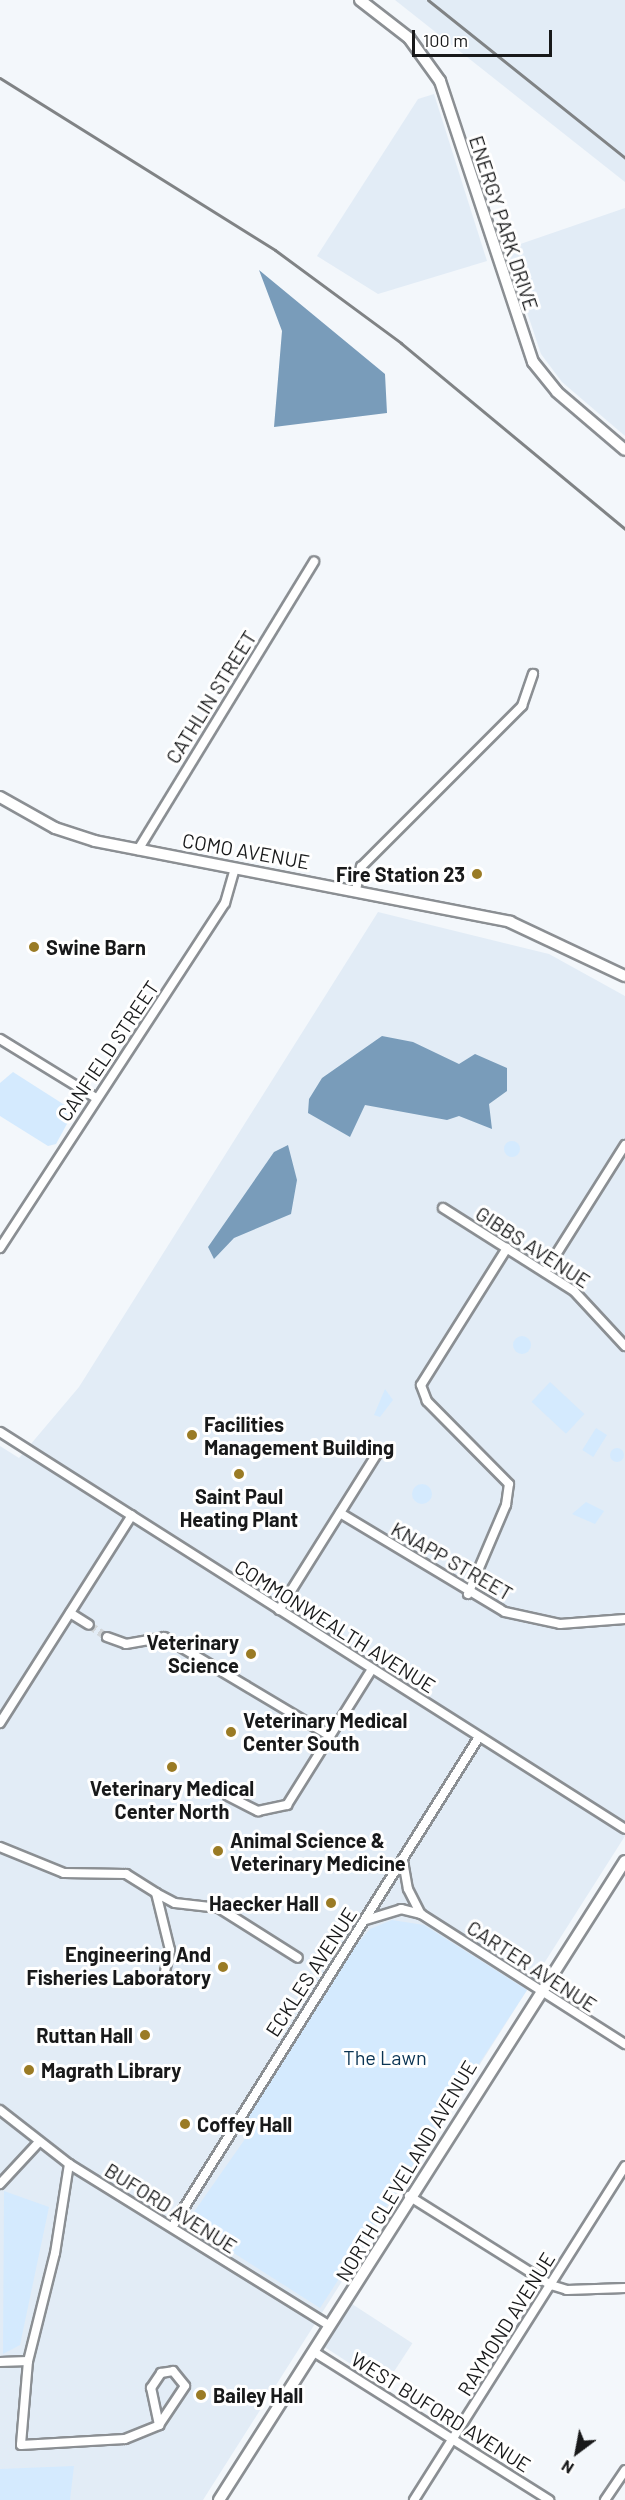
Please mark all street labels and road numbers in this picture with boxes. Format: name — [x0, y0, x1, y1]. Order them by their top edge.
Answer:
street label: ENERGY PARK DRIVE — [464, 133, 544, 313]
street label: CATHLIN STREET — [161, 626, 261, 768]
street label: COMO AVENUE — [181, 828, 311, 874]
street label: CANFIELD STREET — [52, 976, 164, 1126]
street label: GIBBS AVENUE — [471, 1201, 595, 1293]
street label: KNAPP STREET — [387, 1517, 517, 1605]
street label: COMMONWEALTH AVENUE — [230, 1554, 440, 1698]
street label: ECKLES AVENUE — [260, 1903, 362, 2041]
street label: CARTER AVENUE — [463, 1915, 601, 2017]
street label: NORTH CLEVELAND AVENUE — [330, 2056, 482, 2286]
street label: BUFORD AVENUE — [101, 2158, 241, 2258]
street label: RAYMOND AVENUE — [452, 2248, 560, 2400]
street label: WEST BUFORD AVENUE — [347, 2347, 535, 2477]

